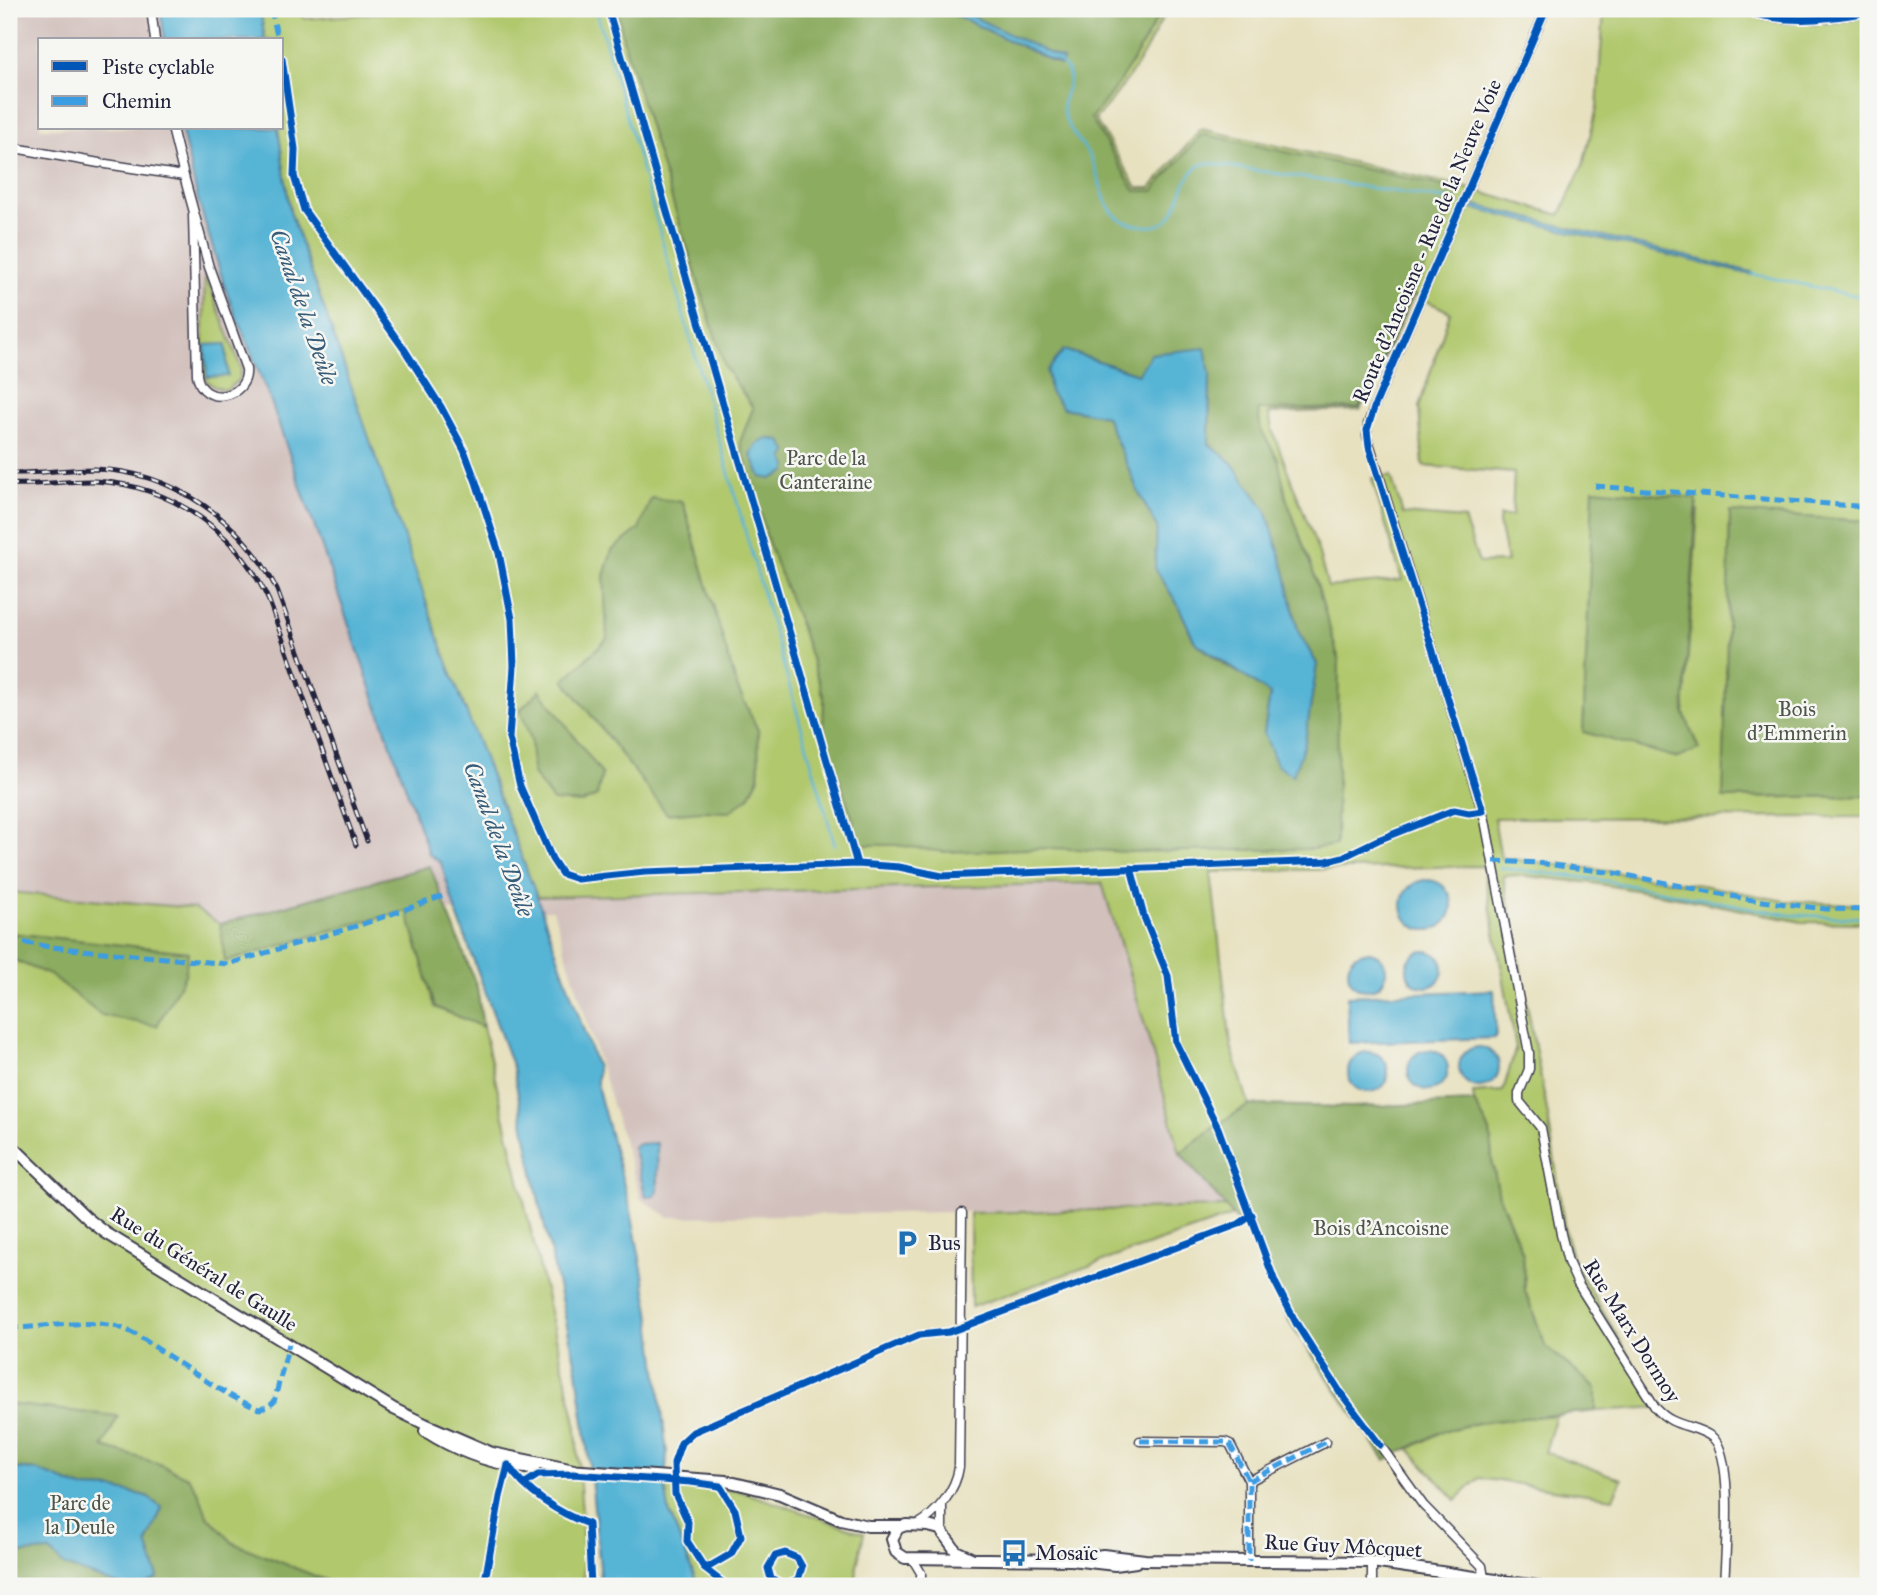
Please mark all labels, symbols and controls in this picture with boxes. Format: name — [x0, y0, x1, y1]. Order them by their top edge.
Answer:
legend — [38, 38, 284, 130]
text: Piste cyclable — [102, 54, 215, 80]
street label: Route d'Ancoisne - Rue de la Neuve Voie — [1347, 75, 1507, 407]
text: Chemin — [102, 88, 171, 114]
water label: Canal de la Deûle — [264, 225, 344, 389]
park label: Parc de la Canteraine — [779, 445, 873, 495]
park label: Bois d'Emmerin — [1747, 696, 1847, 746]
water label: Canal de la Deûle — [458, 758, 540, 921]
street label: Rue du Général de Gaulle — [106, 1201, 303, 1337]
park label: Bois d'Ancoisne — [1313, 1215, 1449, 1241]
parking icon: Bus — [892, 1228, 922, 1258]
place label: Bus — [928, 1230, 961, 1256]
street label: Rue Marx Dormoy — [1577, 1254, 1687, 1409]
park label: Parc de la Deule — [45, 1490, 115, 1540]
street label: Rue Guy Môcquet — [1263, 1529, 1423, 1563]
bus stop icon: Mosaïc — [999, 1538, 1029, 1568]
place label: Mosaïc — [1035, 1540, 1098, 1566]

